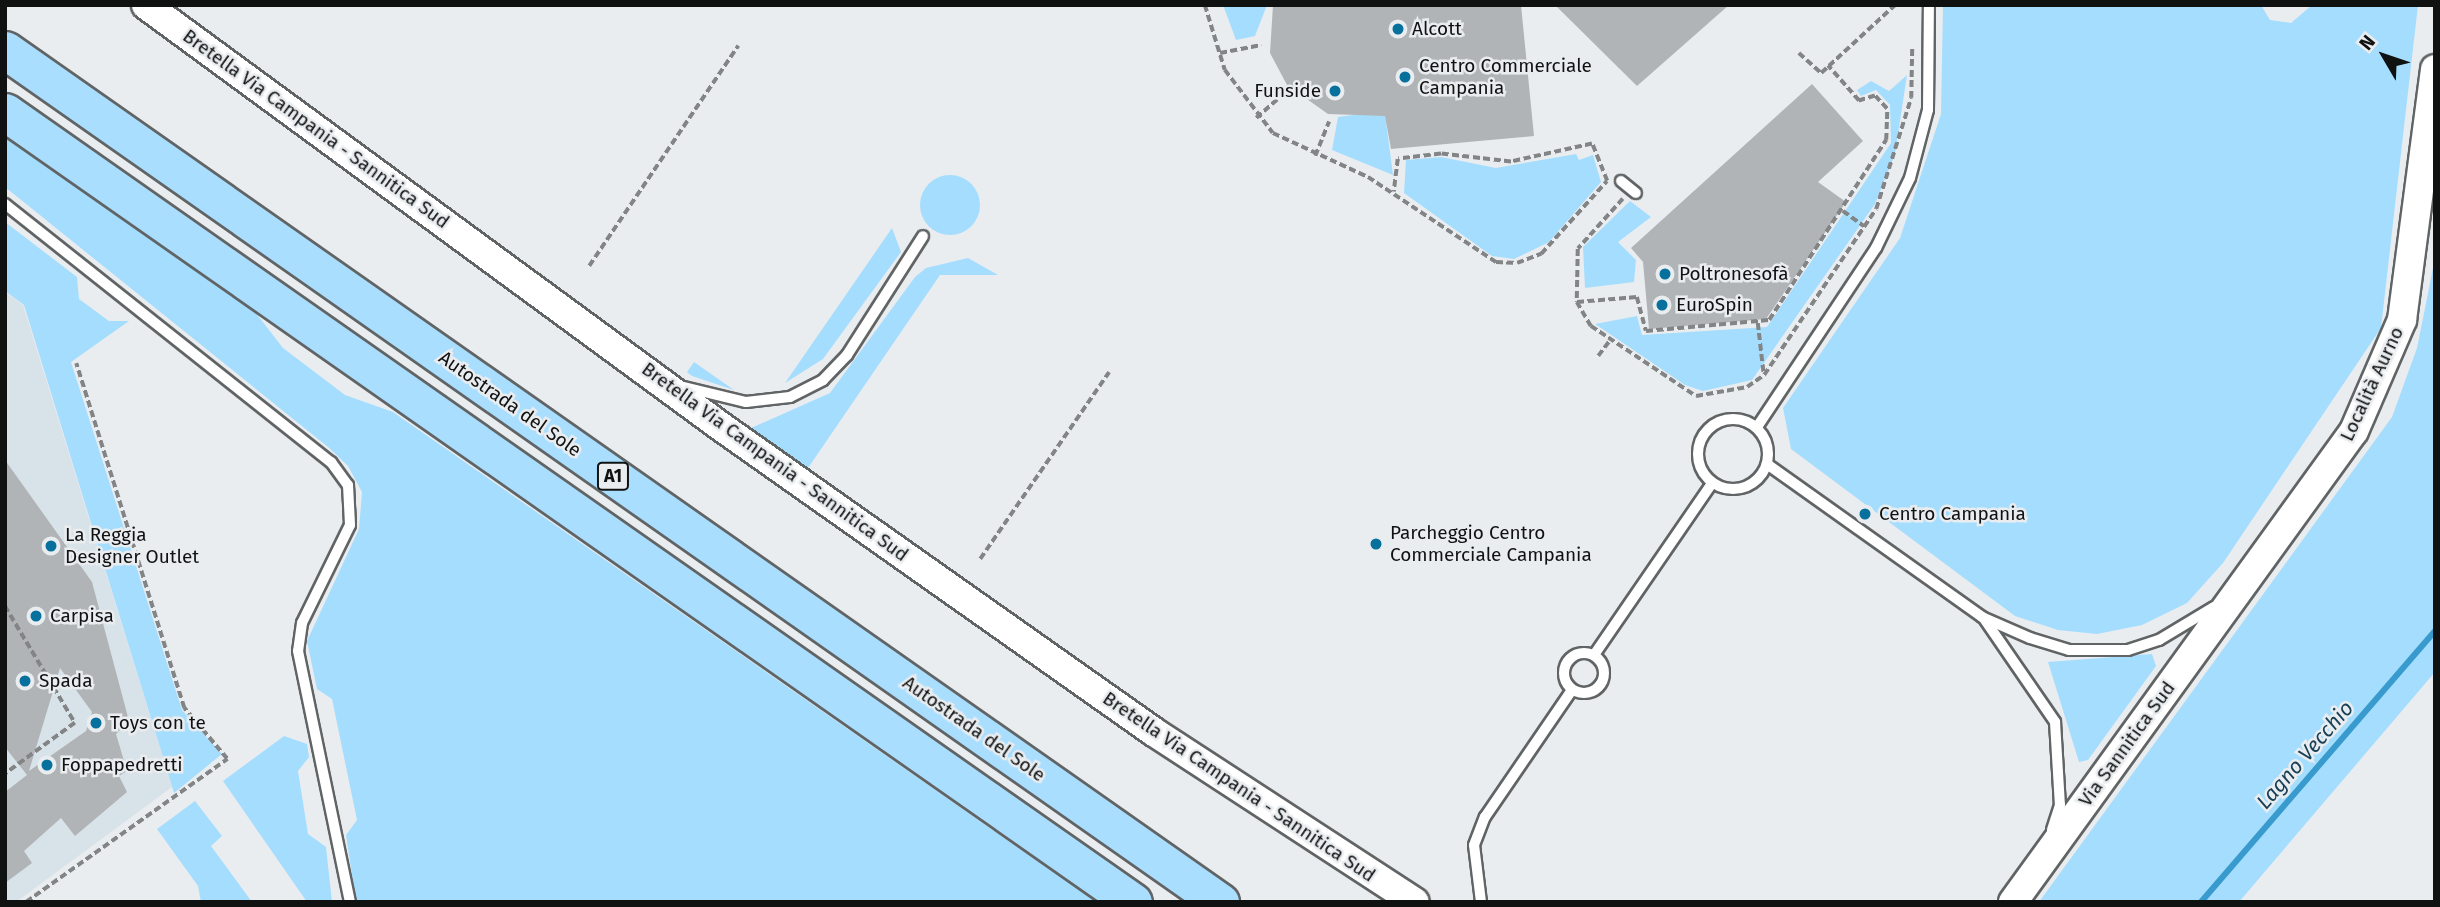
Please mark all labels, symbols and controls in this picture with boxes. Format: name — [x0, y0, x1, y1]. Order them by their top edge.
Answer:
place label: Alcott — [1412, 18, 1462, 40]
marker: Alcott — [1390, 21, 1406, 37]
north arrow — [2349, 21, 2419, 91]
street label: Bretella Via Campania - Sannitica Sud — [178, 25, 454, 233]
text: N — [2354, 30, 2380, 55]
place label: Centro Commerciale Campania — [1419, 55, 1592, 99]
marker: Centro Commerciale Campania — [1397, 69, 1413, 85]
place label: Funside — [1254, 80, 1321, 102]
marker: Funside — [1327, 83, 1343, 99]
place label: Poltronesofà — [1679, 263, 1789, 285]
marker: Poltronesofà — [1657, 266, 1673, 282]
place label: EuroSpin — [1676, 294, 1753, 316]
marker: EuroSpin — [1654, 297, 1670, 313]
street label: Località Aurno — [2336, 323, 2408, 445]
street label: Autostrada del Sole — [434, 346, 586, 462]
street label: Bretella Via Campania - Sannitica Sud — [637, 358, 913, 566]
road number: A1 — [596, 462, 630, 490]
place label: Centro Campania — [1879, 503, 2026, 525]
marker: Centro Campania — [1857, 506, 1873, 522]
place label: Parcheggio Centro Commerciale Campania — [1390, 522, 1592, 566]
place label: La Reggia Designer Outlet — [65, 524, 199, 568]
marker: Parcheggio Centro Commerciale Campania — [1368, 536, 1384, 552]
marker: La Reggia Designer Outlet — [43, 538, 59, 554]
place label: Carpisa — [50, 605, 114, 627]
marker: Carpisa — [28, 608, 44, 624]
place label: Spada — [39, 670, 92, 692]
street label: Autostrada del Sole — [898, 671, 1050, 787]
marker: Spada — [17, 673, 33, 689]
street label: Via Sannitica Sud — [2074, 677, 2180, 811]
street label: Bretella Via Campania - Sannitica Sud — [1098, 687, 1380, 887]
water label: Lagno Vecchio — [2251, 696, 2359, 814]
place label: Toys con te — [110, 712, 206, 734]
marker: Toys con te — [88, 715, 104, 731]
place label: Foppapedretti — [61, 754, 183, 776]
marker: Foppapedretti — [39, 757, 55, 773]

